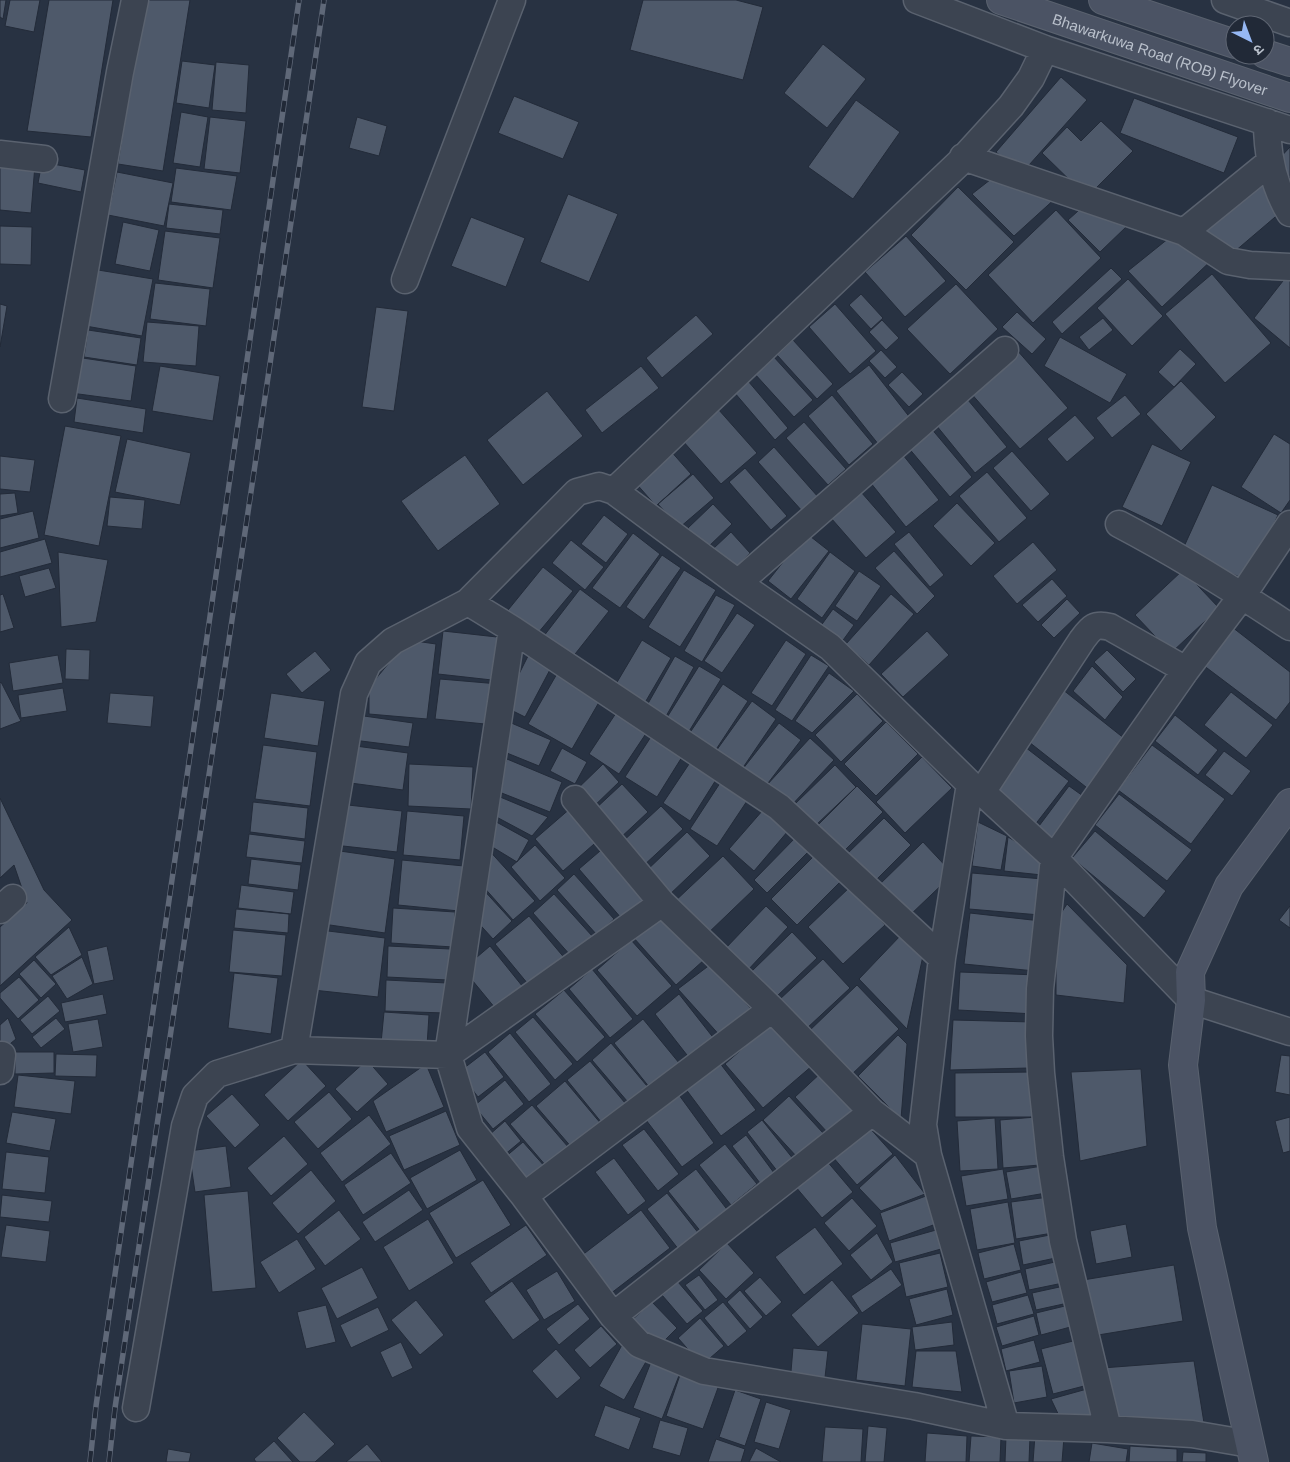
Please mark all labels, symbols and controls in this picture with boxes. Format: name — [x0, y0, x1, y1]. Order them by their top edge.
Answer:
street label: Bhawarkuwa Road (ROB) Flyover — [1050, 10, 1270, 98]
north arrow — [1225, 15, 1275, 65]
text: उ — [1250, 41, 1267, 59]

